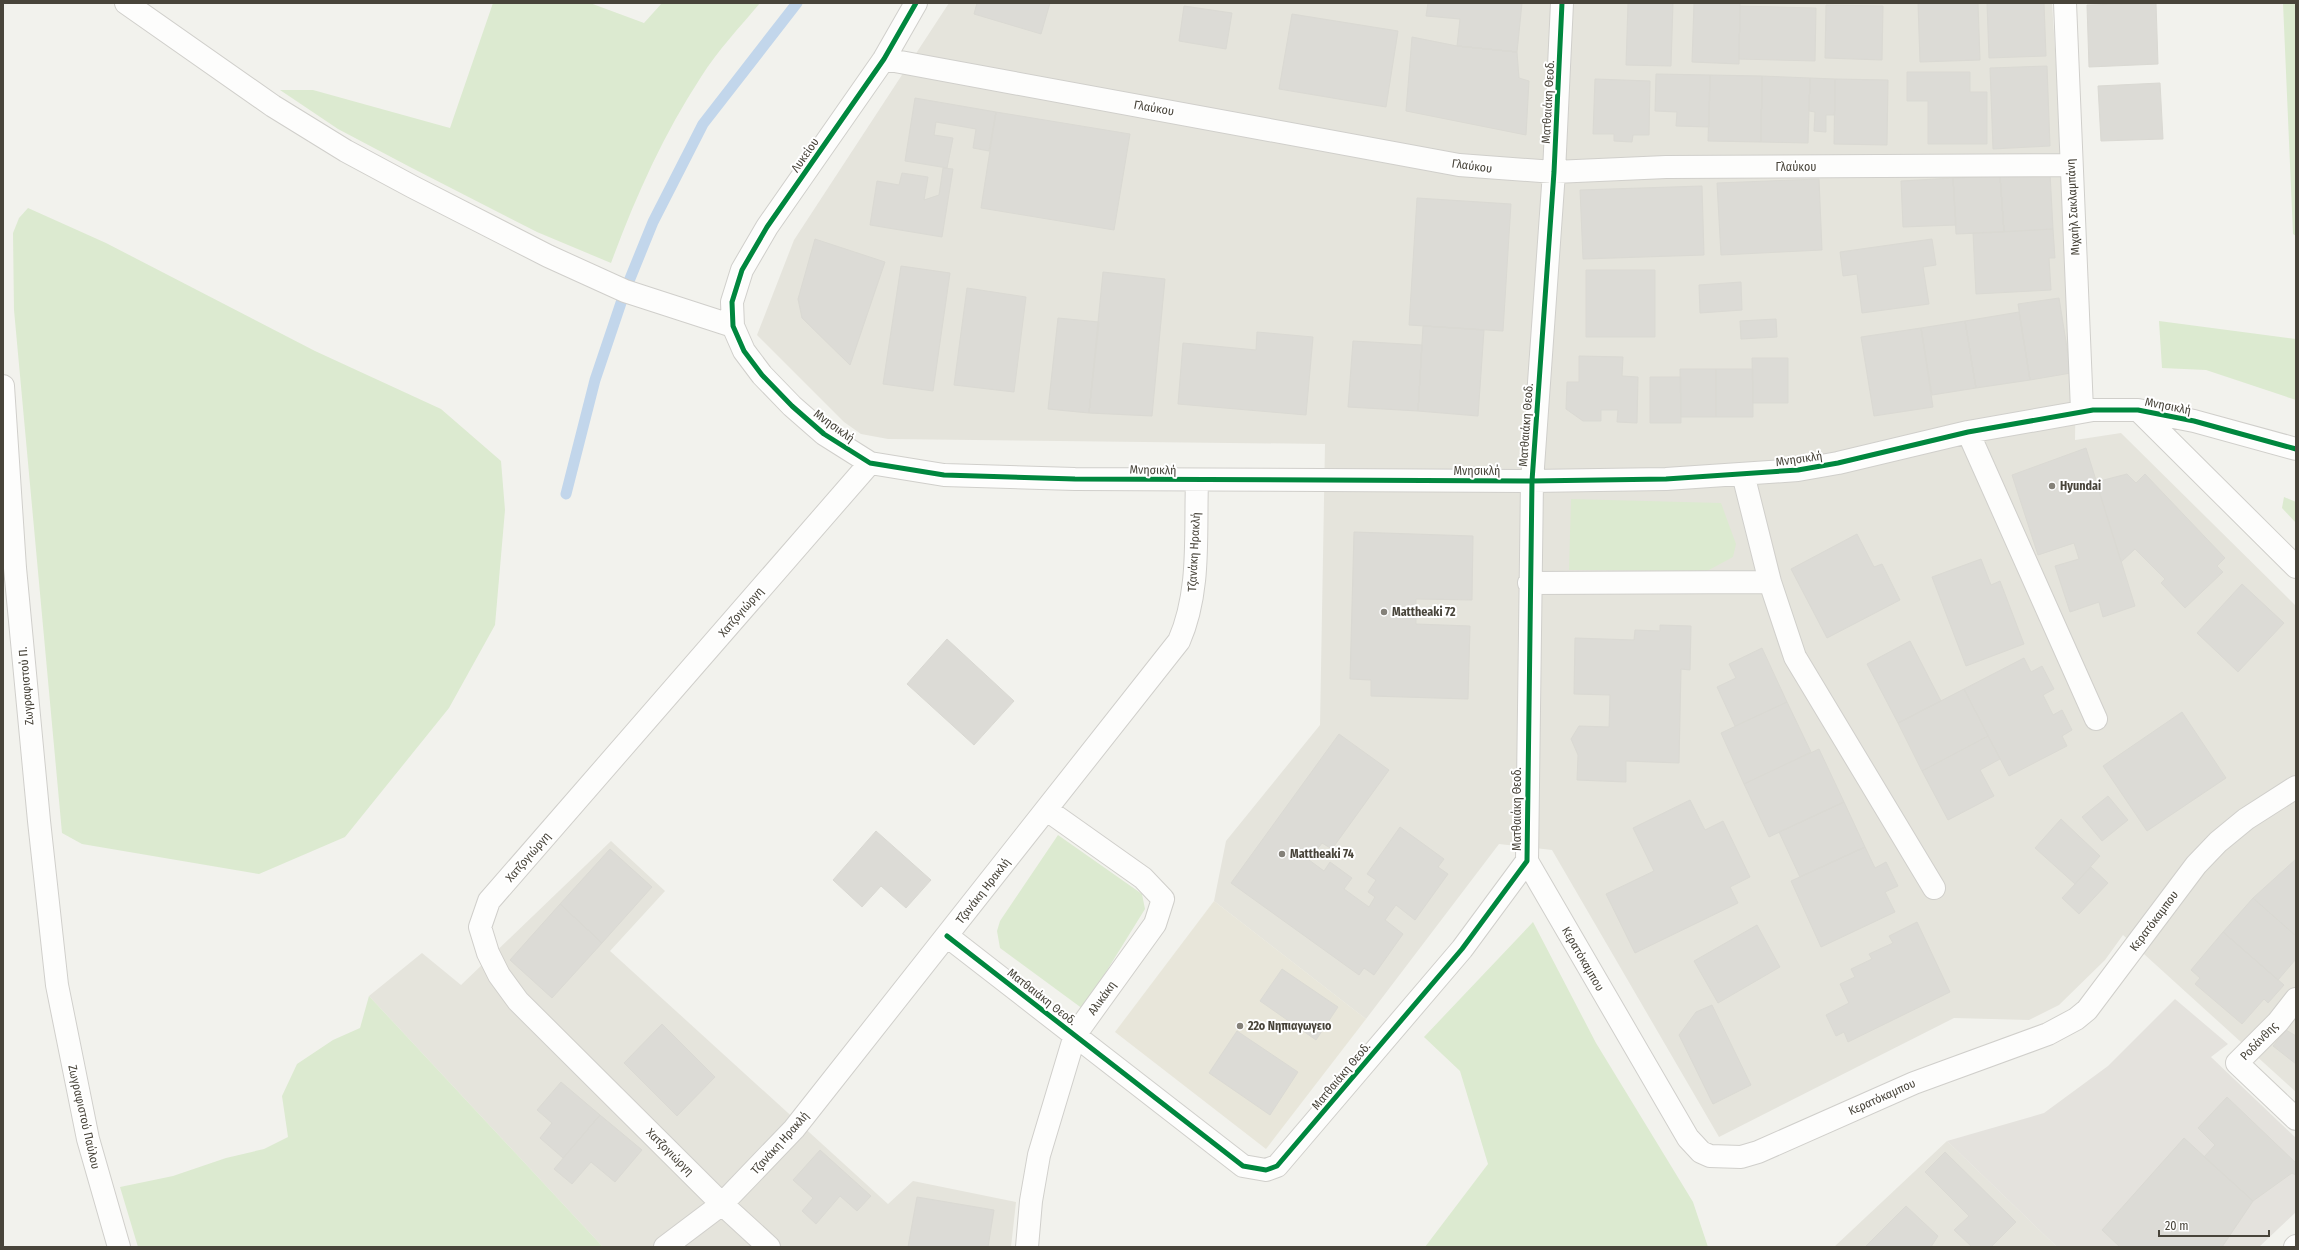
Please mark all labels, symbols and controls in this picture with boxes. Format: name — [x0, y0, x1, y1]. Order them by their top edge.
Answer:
street label: Ματθαιάκη Θεοδ. — [1539, 59, 1557, 144]
street label: Γλαύκου — [1133, 98, 1175, 118]
street label: Λυκείου — [788, 135, 822, 175]
street label: Γλαύκου — [1451, 156, 1493, 176]
street label: Μιχαήλ Σακλαμπάνη — [2063, 158, 2083, 256]
street label: Γλαύκου — [1776, 160, 1816, 174]
street label: Ματθαιάκη Θεοδ. — [1516, 382, 1536, 467]
street label: Μνησικλή — [2144, 395, 2192, 417]
street label: Μνησικλή — [811, 407, 857, 445]
street label: Μνησικλή — [1775, 449, 1823, 469]
street label: Μνησικλή — [1129, 463, 1177, 477]
street label: Μνησικλή — [1454, 464, 1500, 478]
place label: Hyundai — [2060, 479, 2101, 493]
marker: Hyundai — [2047, 481, 2057, 491]
street label: Τζανάκη Ηρακλή — [1185, 512, 1203, 592]
street label: Χατζογιώργη — [716, 584, 766, 640]
place label: Mattheaki 72 — [1392, 605, 1456, 619]
marker: Mattheaki 72 — [1379, 607, 1389, 617]
street label: Ζωγραφιστού Π. — [16, 646, 36, 726]
street label: Ματθαιάκη Θεοδ. — [1510, 767, 1524, 851]
street label: Χατζογιώργη — [503, 829, 553, 885]
place label: Mattheaki 74 — [1290, 847, 1354, 861]
marker: Mattheaki 74 — [1277, 849, 1287, 859]
street label: Τζανάκη Ηρακλή — [953, 855, 1013, 927]
street label: Κερατόκαμπου — [2127, 888, 2181, 954]
street label: Κερατόκαμπου — [1559, 924, 1607, 994]
street label: Ματθαιάκη Θεοδ. — [1005, 966, 1080, 1029]
street label: Αλικάκη — [1085, 978, 1119, 1018]
place label: 22ο Νηπιαγωγειο — [1247, 1019, 1332, 1033]
street label: Ροδάνθης — [2237, 1019, 2281, 1063]
marker: 22ο Νηπιαγωγειο — [1235, 1021, 1245, 1031]
street label: Ματθαιάκη Θεοδ. — [1309, 1039, 1374, 1113]
street label: Ζωγραφιστού Παύλου — [65, 1064, 103, 1170]
street label: Κερατόκαμπου — [1846, 1076, 1918, 1118]
street label: Τζανάκη Ηρακλή — [748, 1109, 812, 1177]
street label: Χατζογιώργη — [643, 1125, 697, 1179]
scale bar — [2159, 1212, 2269, 1238]
text: 20 m — [2165, 1219, 2189, 1233]

